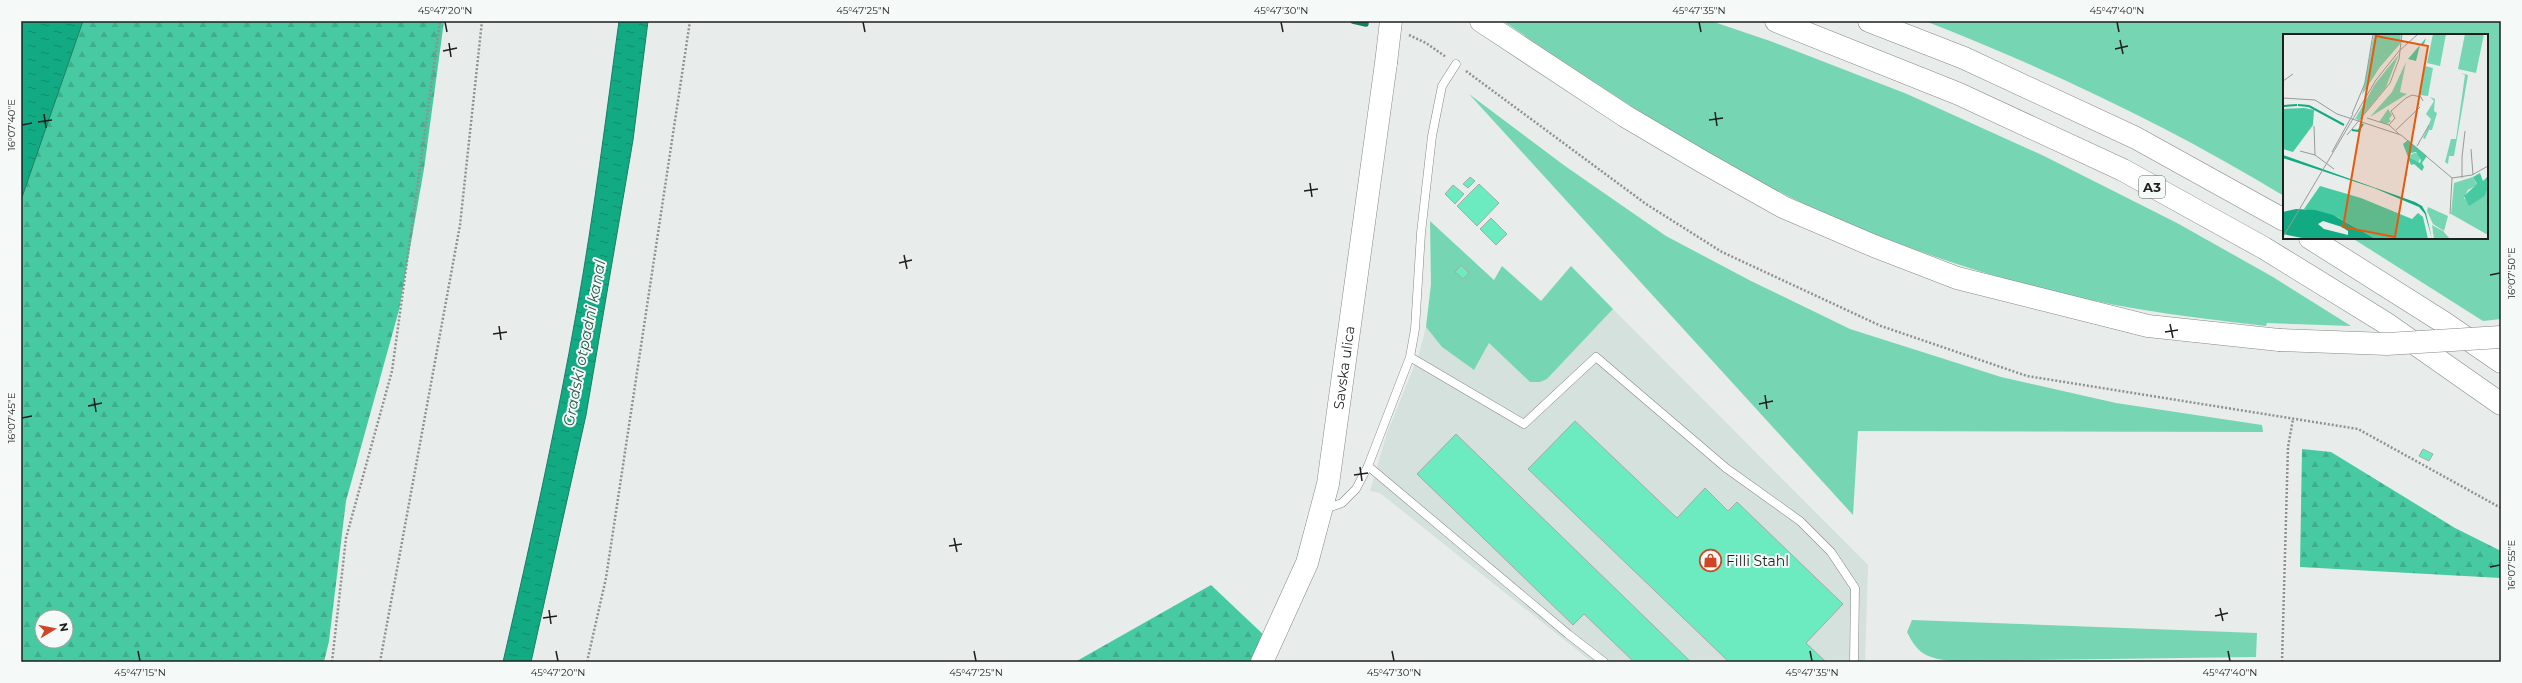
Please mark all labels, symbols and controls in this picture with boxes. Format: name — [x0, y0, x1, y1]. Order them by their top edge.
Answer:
text: 45°47'20"N — [418, 4, 472, 17]
text: 45°47'25"N — [836, 4, 890, 17]
text: 45°47'30"N — [1254, 4, 1308, 17]
text: 45°47'35"N — [1672, 4, 1726, 17]
text: 45°47'40"N — [2090, 4, 2144, 17]
inset map — [2283, 34, 2488, 239]
text: 16°07'40"E — [5, 99, 18, 151]
road number: A3 — [2139, 176, 2165, 198]
text: 16°07'50"E — [2505, 247, 2518, 299]
water label: Gradski otpadni kanal — [559, 258, 609, 428]
street label: Savska ulica — [1329, 325, 1359, 411]
text: 16°07'45"E — [5, 392, 18, 443]
text: 16°07'55"E — [2505, 540, 2518, 590]
shop icon: Filli Stahl — [1698, 548, 1724, 574]
place label: Filli Stahl — [1726, 552, 1789, 570]
north arrow — [34, 609, 74, 649]
text: N — [56, 622, 72, 633]
text: 45°47'15"N — [114, 666, 166, 679]
text: 45°47'20"N — [531, 666, 585, 679]
text: 45°47'25"N — [949, 666, 1003, 679]
text: 45°47'30"N — [1367, 666, 1421, 679]
text: 45°47'35"N — [1785, 666, 1839, 679]
text: 45°47'40"N — [2203, 666, 2257, 679]

